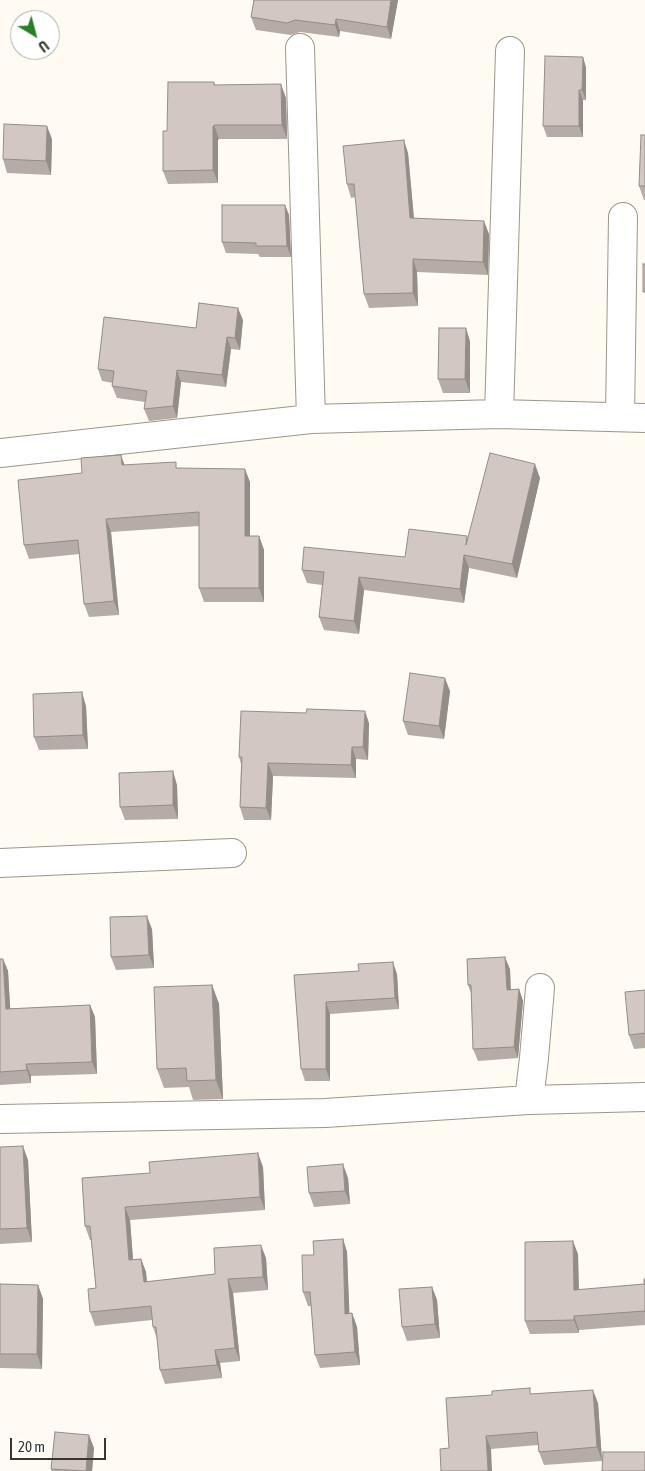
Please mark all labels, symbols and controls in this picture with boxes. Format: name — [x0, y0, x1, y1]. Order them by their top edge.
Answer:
north arrow — [10, 10, 60, 60]
text: U — [35, 37, 52, 55]
scale bar — [12, 1428, 109, 1460]
text: 20 m — [18, 1438, 45, 1455]

